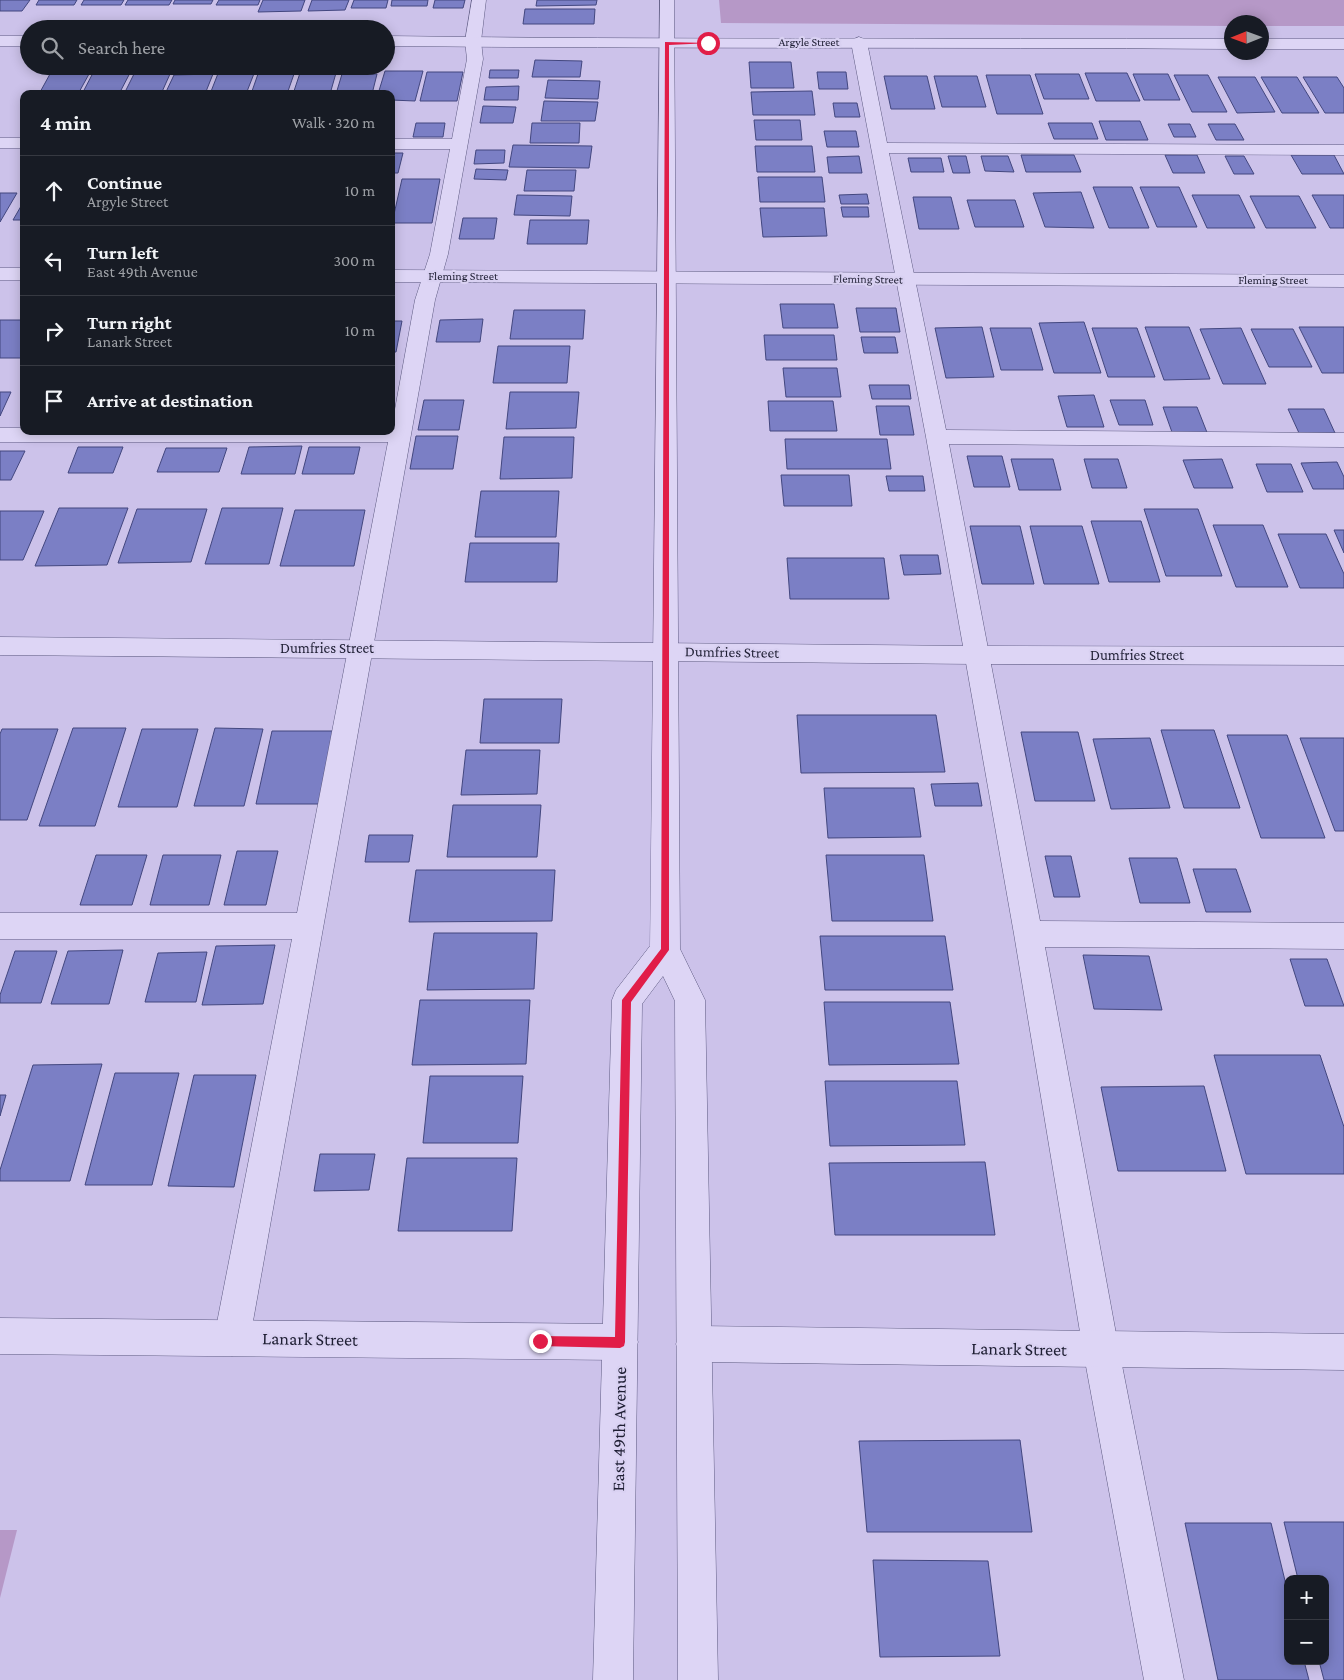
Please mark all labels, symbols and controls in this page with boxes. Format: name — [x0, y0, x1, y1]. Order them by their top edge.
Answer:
north arrow — [1224, 15, 1269, 60]
search box — [20, 20, 395, 75]
route start — [697, 32, 720, 55]
icon: search — [38, 34, 66, 62]
street label: Argyle Street — [779, 35, 841, 49]
text: Search here — [78, 37, 165, 58]
text: 4 min — [40, 111, 91, 135]
text: Walk · 320 m — [292, 114, 375, 131]
text: Continue — [87, 172, 162, 193]
icon: ahead — [40, 177, 68, 205]
text: 10 m — [345, 182, 375, 199]
text: Argyle Street — [87, 193, 168, 210]
text: Turn left — [87, 242, 159, 263]
icon: left — [40, 247, 68, 275]
text: 300 m — [333, 252, 375, 269]
text: East 49th Avenue — [87, 263, 198, 280]
street label: Fleming Street — [428, 269, 499, 283]
street label: Fleming Street — [833, 271, 904, 287]
street label: Fleming Street — [1238, 273, 1309, 287]
text: Turn right — [87, 312, 172, 333]
icon: right — [40, 317, 68, 345]
text: 10 m — [345, 322, 375, 339]
text: Lanark Street — [87, 333, 172, 350]
icon: arrive — [40, 387, 68, 415]
text: Arrive at destination — [87, 390, 253, 411]
street label: Dumfries Street — [280, 640, 375, 656]
street label: Dumfries Street — [685, 643, 780, 661]
street label: Dumfries Street — [1090, 647, 1185, 663]
street label: Lanark Street — [262, 1328, 359, 1350]
route end — [529, 1330, 552, 1353]
street label: Lanark Street — [971, 1338, 1068, 1360]
street label: East 49th Avenue — [608, 1366, 630, 1492]
map controls — [1284, 1575, 1329, 1665]
button: + — [1284, 1575, 1329, 1620]
button: − — [1284, 1620, 1329, 1665]

